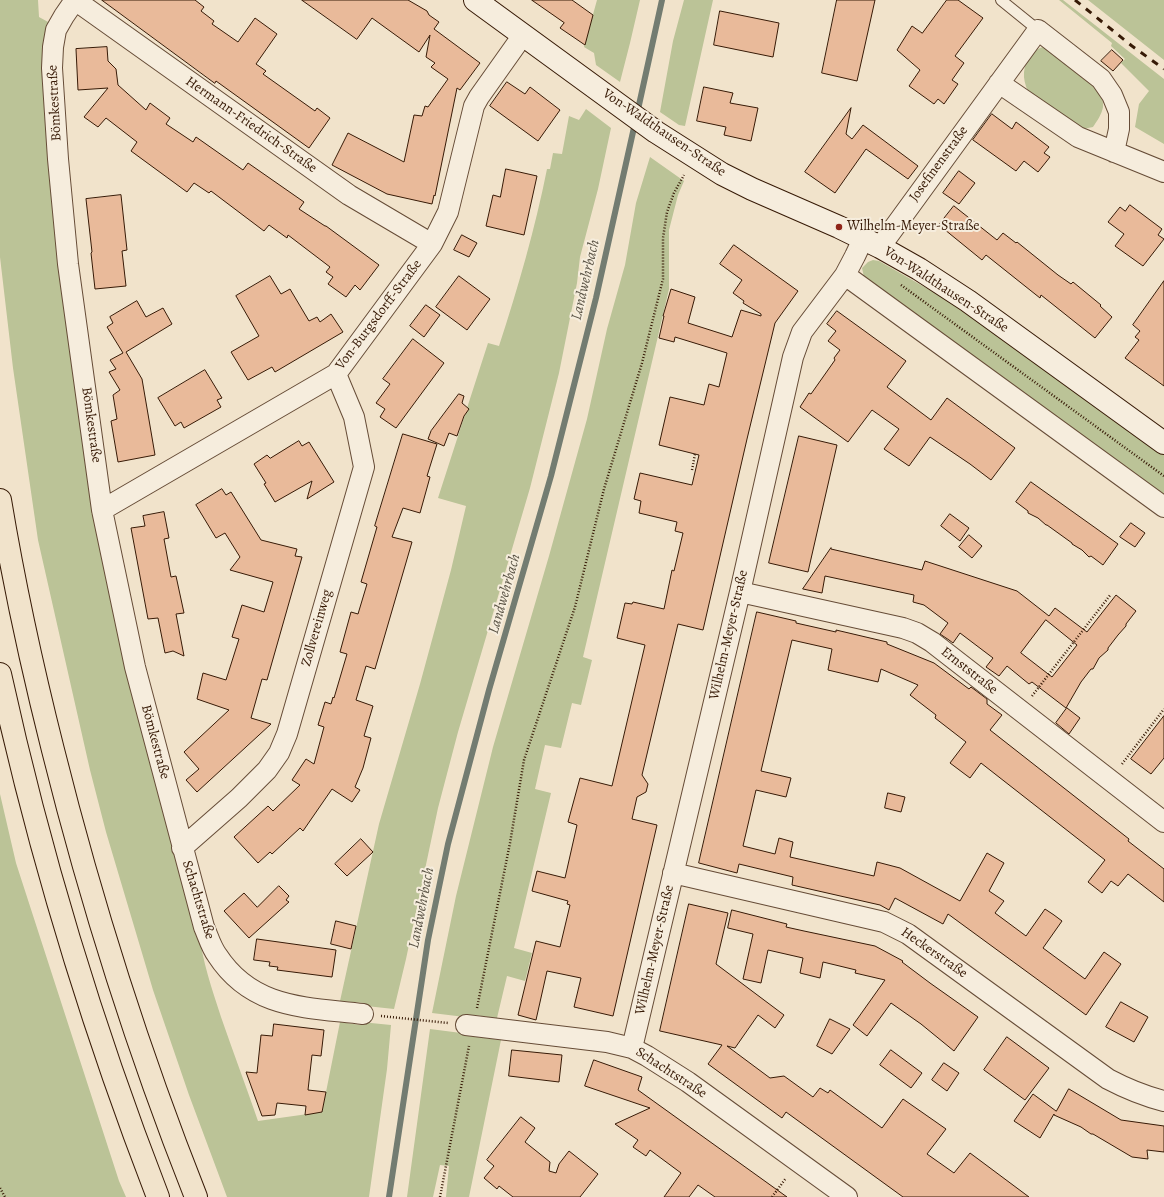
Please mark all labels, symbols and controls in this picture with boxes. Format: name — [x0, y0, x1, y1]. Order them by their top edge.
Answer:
street label: Bömkestraße — [45, 64, 65, 142]
street label: Hermann-Friedrich-Straße — [182, 73, 320, 177]
street label: Von-Waldthausen-Straße — [599, 85, 729, 181]
street label: Josefinenstraße — [906, 123, 972, 205]
place label: Wilhelm-Meyer-Straße — [847, 219, 979, 235]
marker: Wilhelm-Meyer-Straße — [834, 222, 844, 232]
water label: Landwehrbach — [568, 238, 604, 322]
street label: Von-Waldthausen-Straße — [881, 243, 1011, 337]
street label: Von-Burgsdorff-Straße — [332, 257, 426, 373]
street label: Bömkestraße — [77, 386, 105, 464]
water label: Landwehrbach — [485, 552, 525, 636]
street label: Wilhelm-Meyer-Straße — [706, 569, 752, 701]
street label: Zollvereinweg — [298, 588, 336, 668]
street label: Ernststraße — [937, 644, 1001, 698]
street label: Bömkestraße — [137, 703, 173, 781]
street label: Schachtstraße — [178, 859, 218, 941]
water label: Landwehrbach — [405, 866, 439, 950]
street label: Wilhelm-Meyer-Straße — [632, 884, 678, 1016]
street label: Heckerstraße — [898, 924, 970, 982]
street label: Schachtstraße — [632, 1044, 710, 1102]

